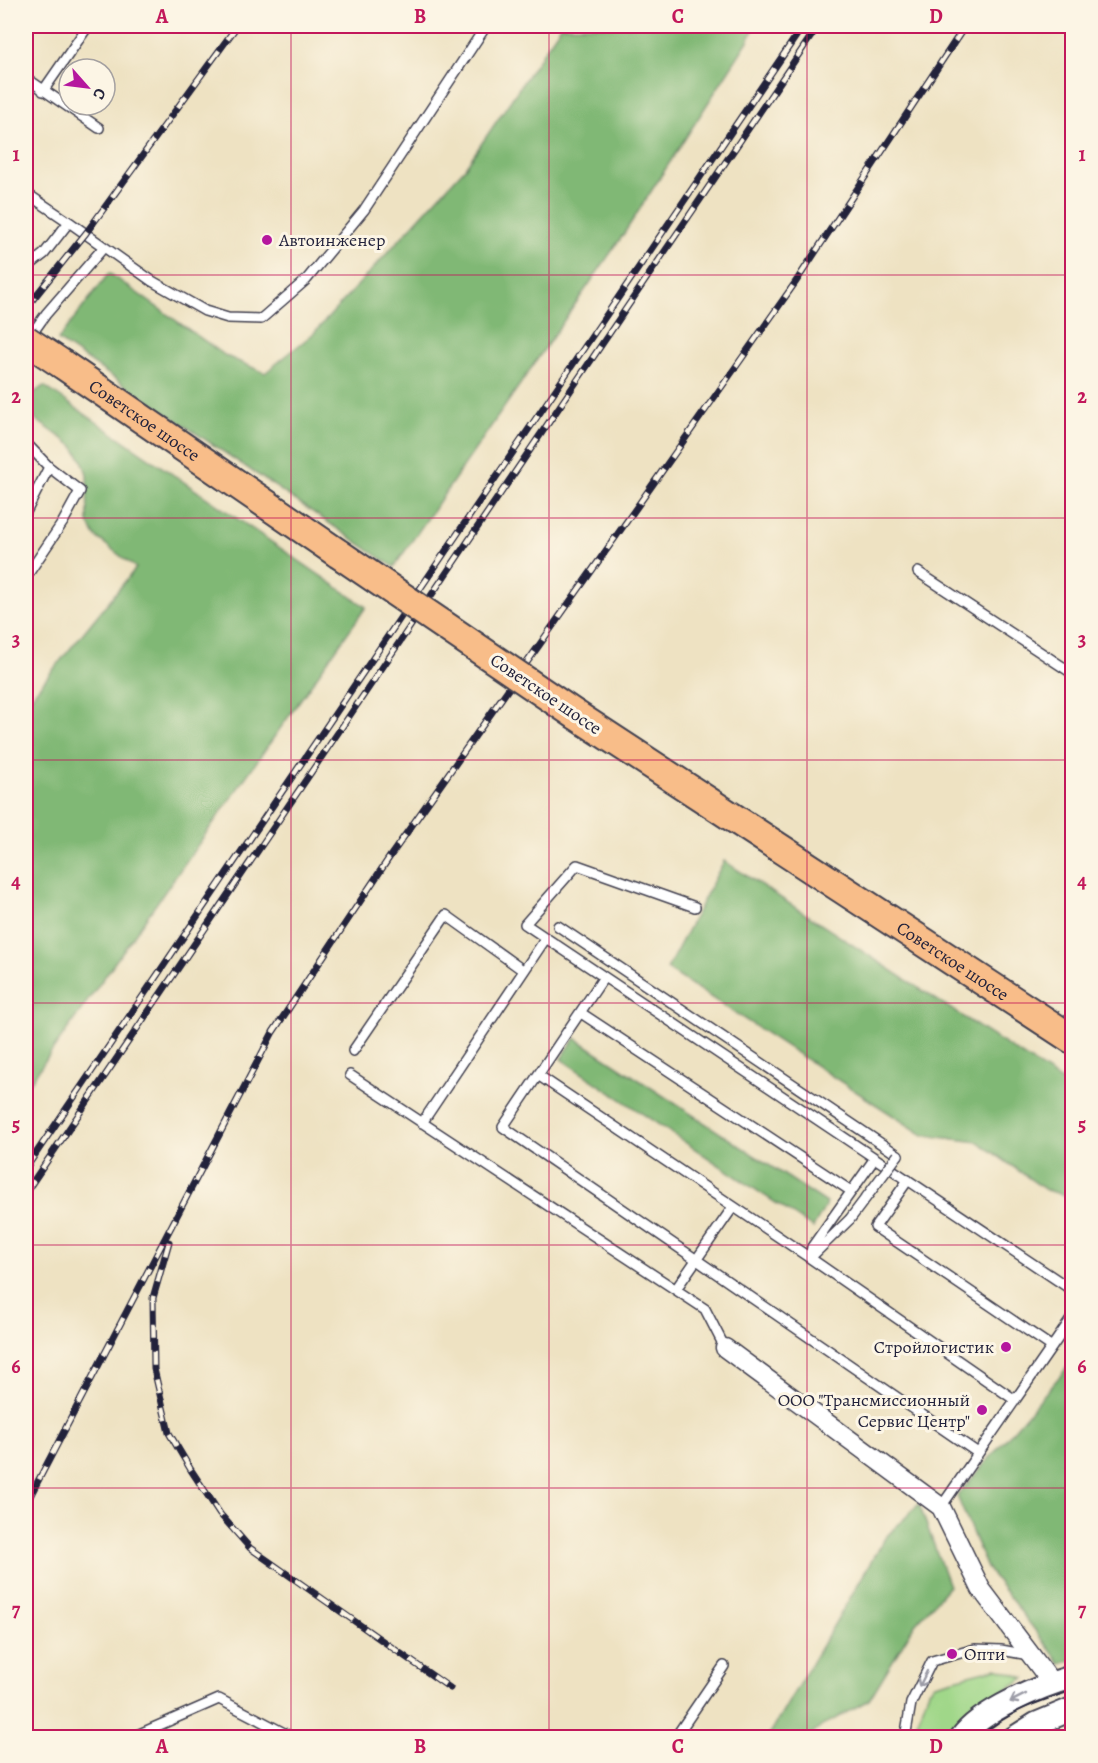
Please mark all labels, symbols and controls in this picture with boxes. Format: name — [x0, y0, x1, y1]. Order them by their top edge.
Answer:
text: A — [155, 3, 169, 30]
text: B — [414, 3, 426, 30]
text: C — [672, 3, 684, 30]
text: D — [929, 3, 943, 30]
north arrow — [57, 57, 117, 117]
text: С — [87, 84, 111, 103]
text: 1 — [12, 141, 20, 168]
text: 1 — [1078, 141, 1086, 168]
place label: Автоинженер — [278, 228, 385, 252]
marker: Автоинженер — [260, 233, 274, 247]
street label: Советское шоссе — [84, 374, 205, 467]
text: 2 — [11, 383, 21, 410]
text: 2 — [1077, 383, 1087, 410]
text: 3 — [12, 626, 20, 653]
text: 3 — [1078, 626, 1086, 653]
street label: Советское шоссе — [486, 648, 606, 740]
text: 4 — [11, 868, 21, 895]
text: 4 — [1077, 868, 1087, 895]
street label: Советское шоссе — [892, 916, 1014, 1007]
text: 5 — [12, 1111, 20, 1138]
text: 5 — [1078, 1111, 1086, 1138]
place label: Стройлогистик — [874, 1335, 994, 1359]
marker: Стройлогистик — [999, 1340, 1013, 1354]
text: 6 — [11, 1353, 21, 1380]
text: 6 — [1077, 1353, 1087, 1380]
place label: ООО "Трансмиссионный Сервис Центр" — [778, 1388, 970, 1433]
marker: ООО "Трансмиссионный Сервис Центр" — [975, 1403, 989, 1417]
text: 7 — [12, 1596, 21, 1623]
text: 7 — [1078, 1596, 1087, 1623]
place label: Опти — [964, 1642, 1005, 1666]
marker: Опти — [945, 1647, 959, 1661]
one-way arrow — [917, 1670, 928, 1688]
one-way arrow — [1010, 1693, 1028, 1705]
text: A — [155, 1733, 169, 1760]
text: B — [414, 1733, 426, 1760]
text: C — [672, 1733, 684, 1760]
text: D — [929, 1733, 943, 1760]

